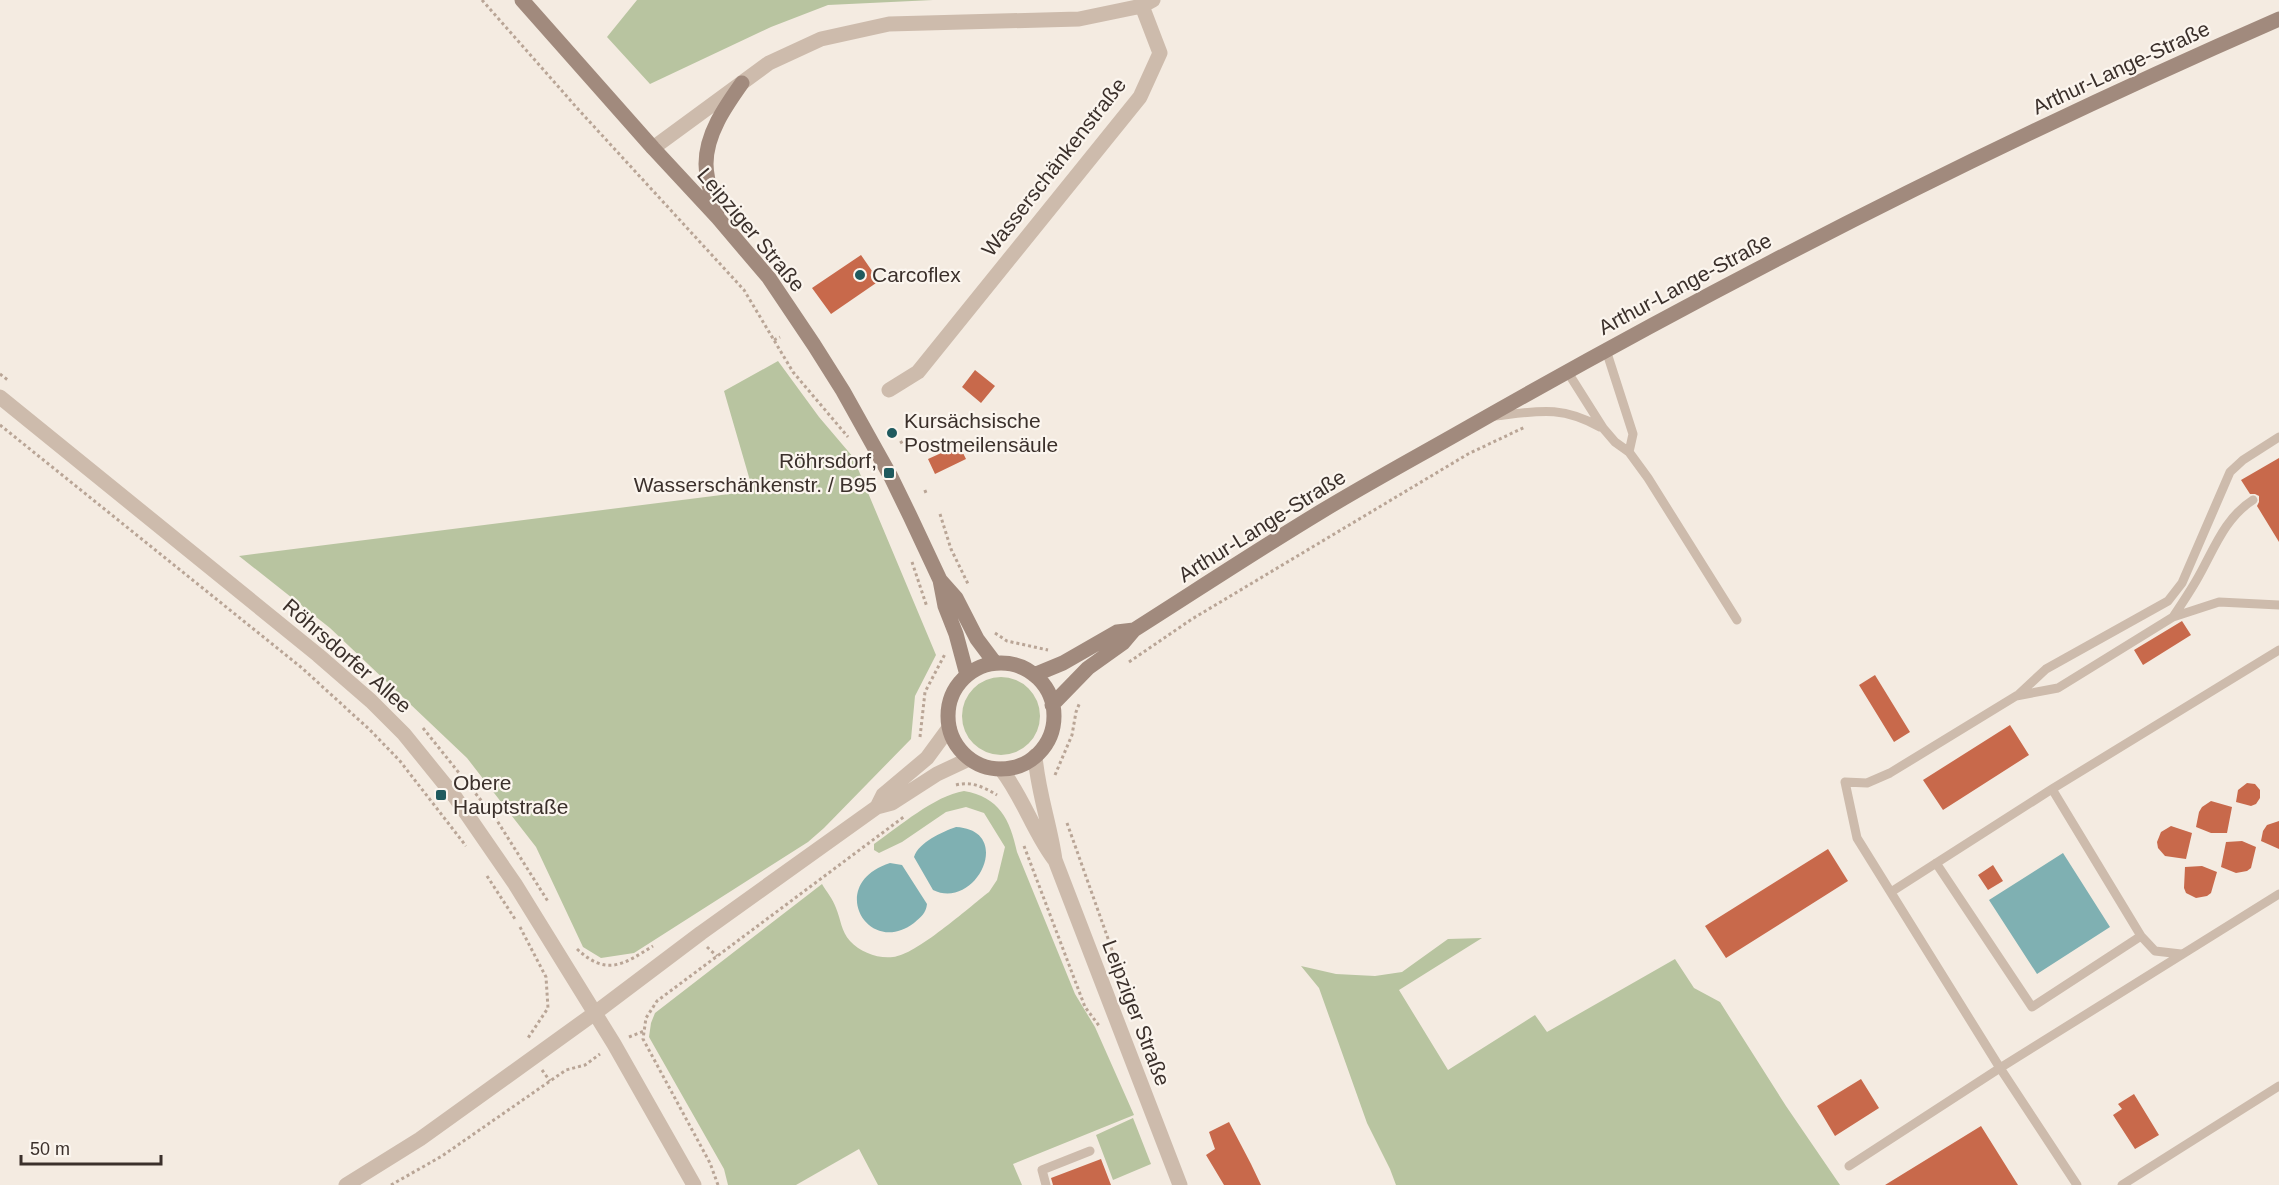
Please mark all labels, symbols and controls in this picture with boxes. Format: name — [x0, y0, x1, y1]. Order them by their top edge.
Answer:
street label: Arthur-Lange-Straße — [2029, 16, 2213, 119]
street label: Wasserschänkenstraße — [977, 73, 1130, 260]
street label: Leipziger Straße — [693, 163, 810, 296]
street label: Arthur-Lange-Straße — [1594, 228, 1775, 339]
place label: Carcoflex — [872, 263, 961, 286]
marker: Carcoflex — [853, 268, 867, 282]
place label: Kursächsische Postmeilensäule — [904, 409, 1058, 456]
marker: Kursächsische Postmeilensäule — [885, 426, 899, 440]
place label: Röhrsdorf, Wasserschänkenstr. / B95 — [634, 449, 877, 496]
street label: Arthur-Lange-Straße — [1174, 465, 1349, 586]
marker: Röhrsdorf, Wasserschänkenstr. / B95 — [882, 466, 896, 480]
street label: Röhrsdorfer Allee — [279, 594, 416, 718]
place label: Obere Hauptstraße — [453, 771, 569, 818]
marker: Obere Hauptstraße — [434, 788, 448, 802]
street label: Leipziger Straße — [1098, 937, 1175, 1089]
scale bar — [21, 1128, 160, 1166]
text: 50 m — [30, 1139, 70, 1159]

